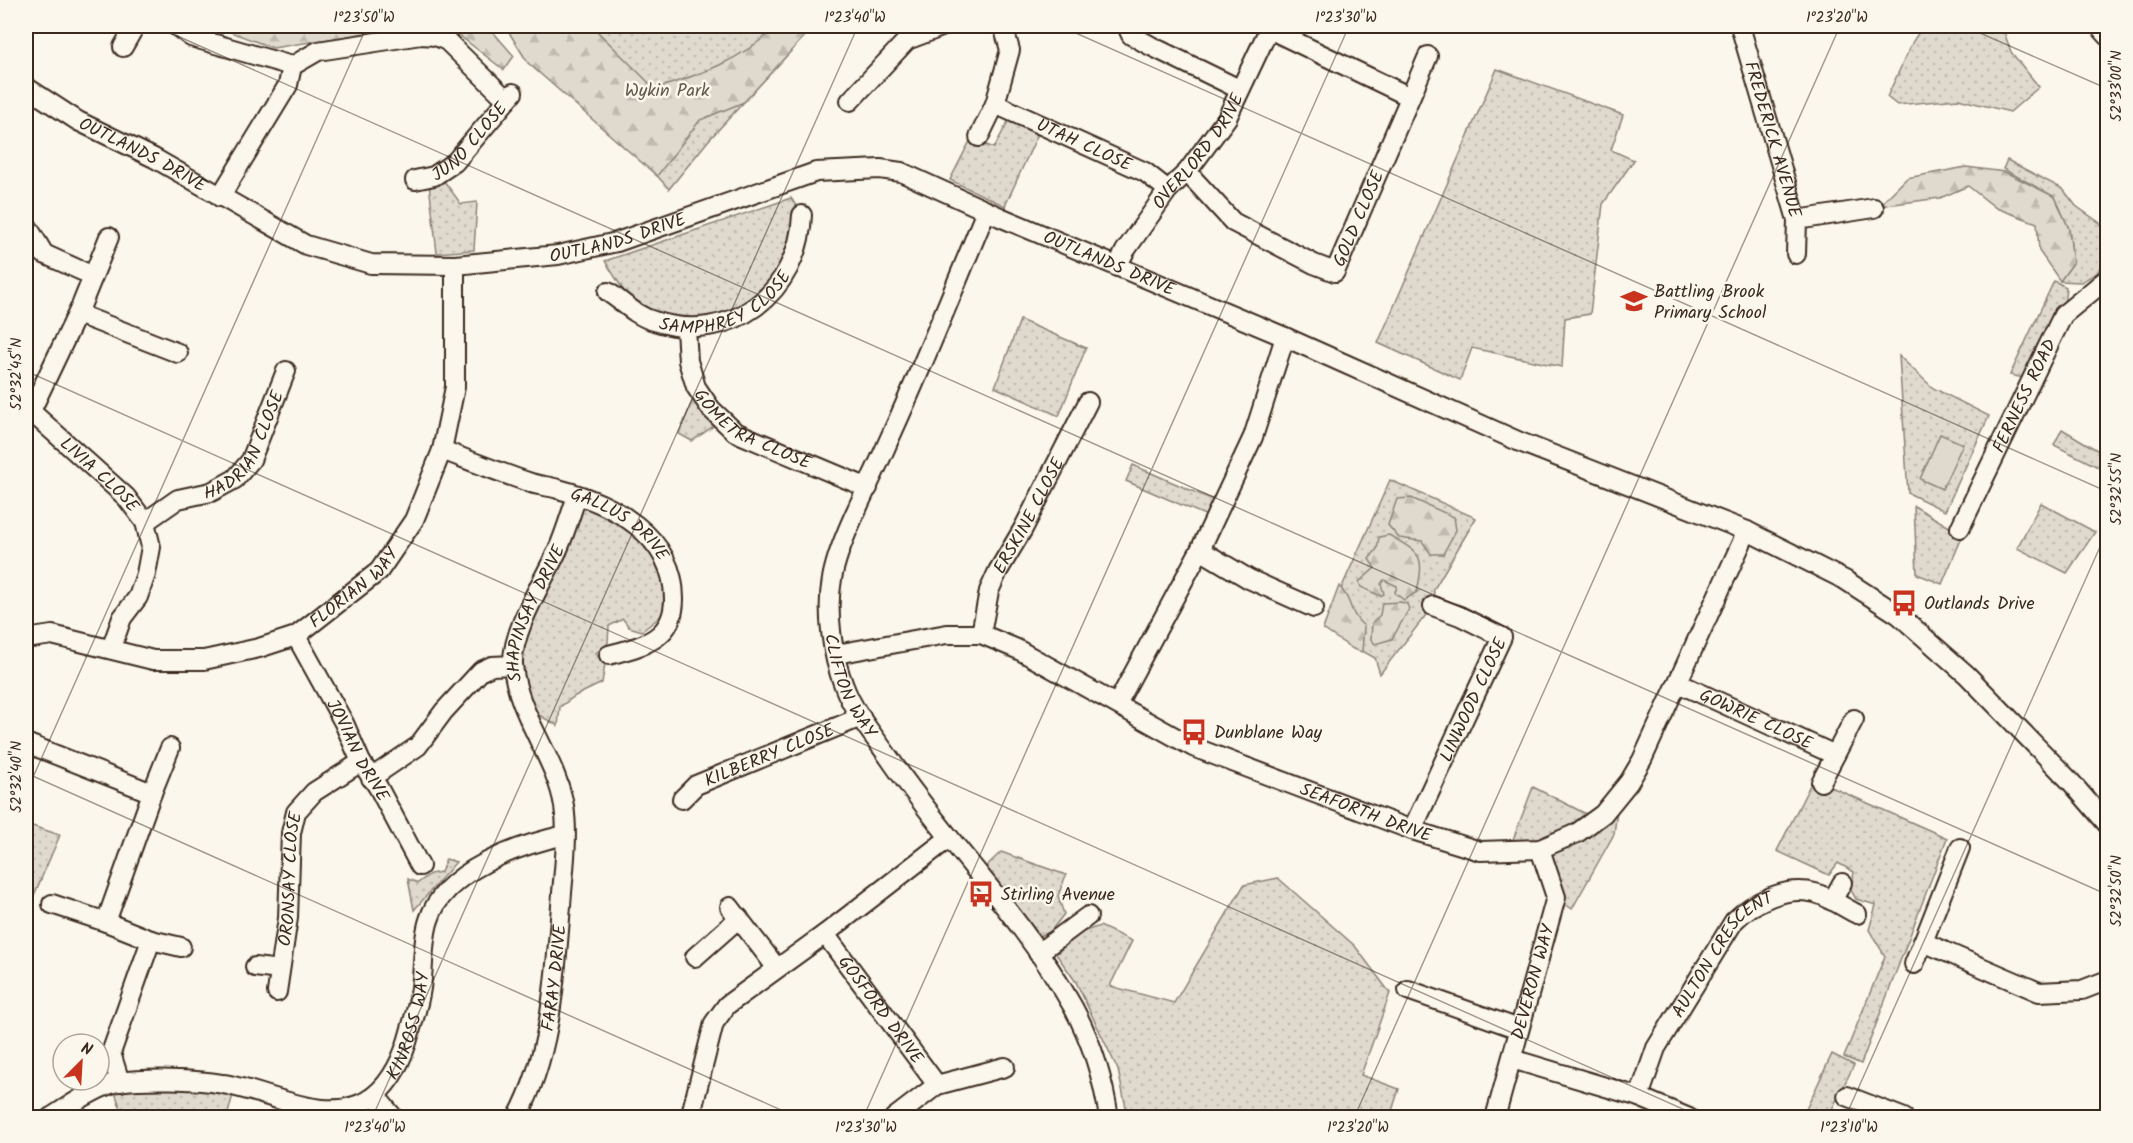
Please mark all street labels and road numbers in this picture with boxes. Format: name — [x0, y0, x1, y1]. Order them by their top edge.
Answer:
street label: FREDERICK AVENUE — [1735, 58, 1809, 222]
street label: OVERLORD DRIVE — [1146, 89, 1253, 216]
street label: JUNO CLOSE — [426, 96, 516, 190]
street label: OUTLANDS DRIVE — [73, 110, 212, 201]
street label: UTAH CLOSE — [1031, 111, 1137, 180]
street label: GOLD CLOSE — [1326, 166, 1393, 272]
street label: OUTLANDS DRIVE — [548, 206, 691, 272]
street label: OUTLANDS DRIVE — [1038, 224, 1180, 305]
street label: SAMPHREY CLOSE — [656, 265, 800, 343]
street label: FERNESS ROAD — [1985, 334, 2065, 458]
street label: GOMETRA CLOSE — [685, 383, 815, 478]
street label: HADRIAN CLOSE — [201, 386, 293, 509]
street label: LIVIA CLOSE — [52, 431, 146, 520]
street label: ERSKINE CLOSE — [986, 453, 1073, 580]
street label: GALLUS DRIVE — [566, 480, 676, 567]
street label: SHAPINSAY DRIVE — [500, 540, 574, 684]
street label: FLORIAN WAY — [303, 542, 407, 637]
street label: CLIFTON WAY — [815, 632, 884, 745]
street label: LINWOOD CLOSE — [1433, 633, 1516, 767]
street label: GOWRIE CLOSE — [1694, 682, 1817, 759]
street label: JOVIAN DRIVE — [318, 694, 396, 808]
street label: KILBERRY CLOSE — [700, 716, 840, 796]
street label: SEAFORTH DRIVE — [1295, 776, 1435, 851]
street label: ORONSAY CLOSE — [271, 809, 312, 948]
street label: AULTON CRESCENT — [1665, 884, 1779, 1024]
street label: DEVERON WAY — [1504, 921, 1564, 1044]
street label: FARAY DRIVE — [534, 923, 576, 1034]
street label: GOSFORD DRIVE — [830, 950, 930, 1071]
street label: KINROSS WAY — [379, 970, 439, 1086]

